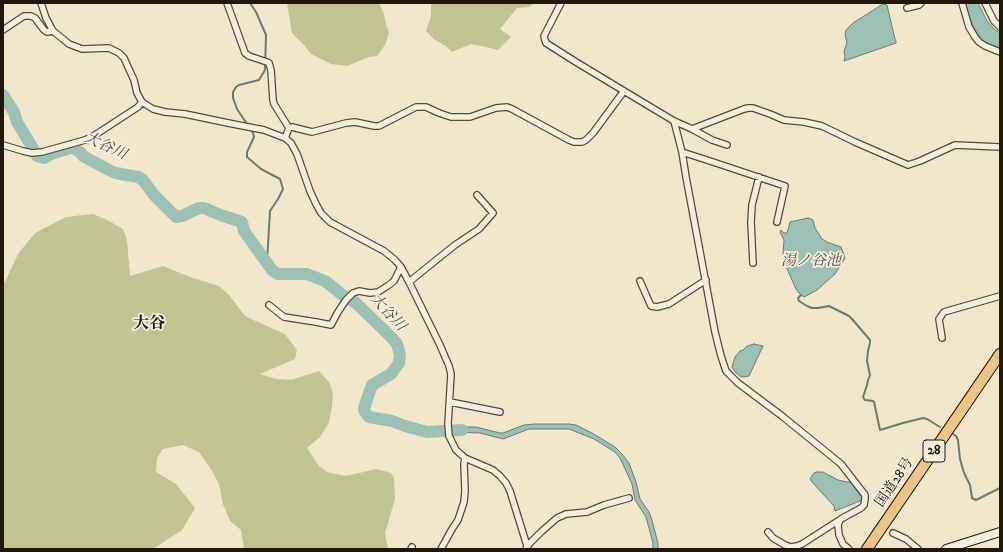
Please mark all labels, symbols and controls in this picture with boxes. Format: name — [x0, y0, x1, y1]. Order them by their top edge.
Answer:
water label: 大谷川 — [81, 129, 129, 165]
water label: 湯ノ谷池 — [781, 253, 841, 271]
water label: 大谷川 — [365, 290, 409, 336]
district label: 大谷 — [133, 315, 165, 335]
road number: 28 — [923, 440, 945, 462]
street label: 国道28号 — [872, 455, 918, 511]

